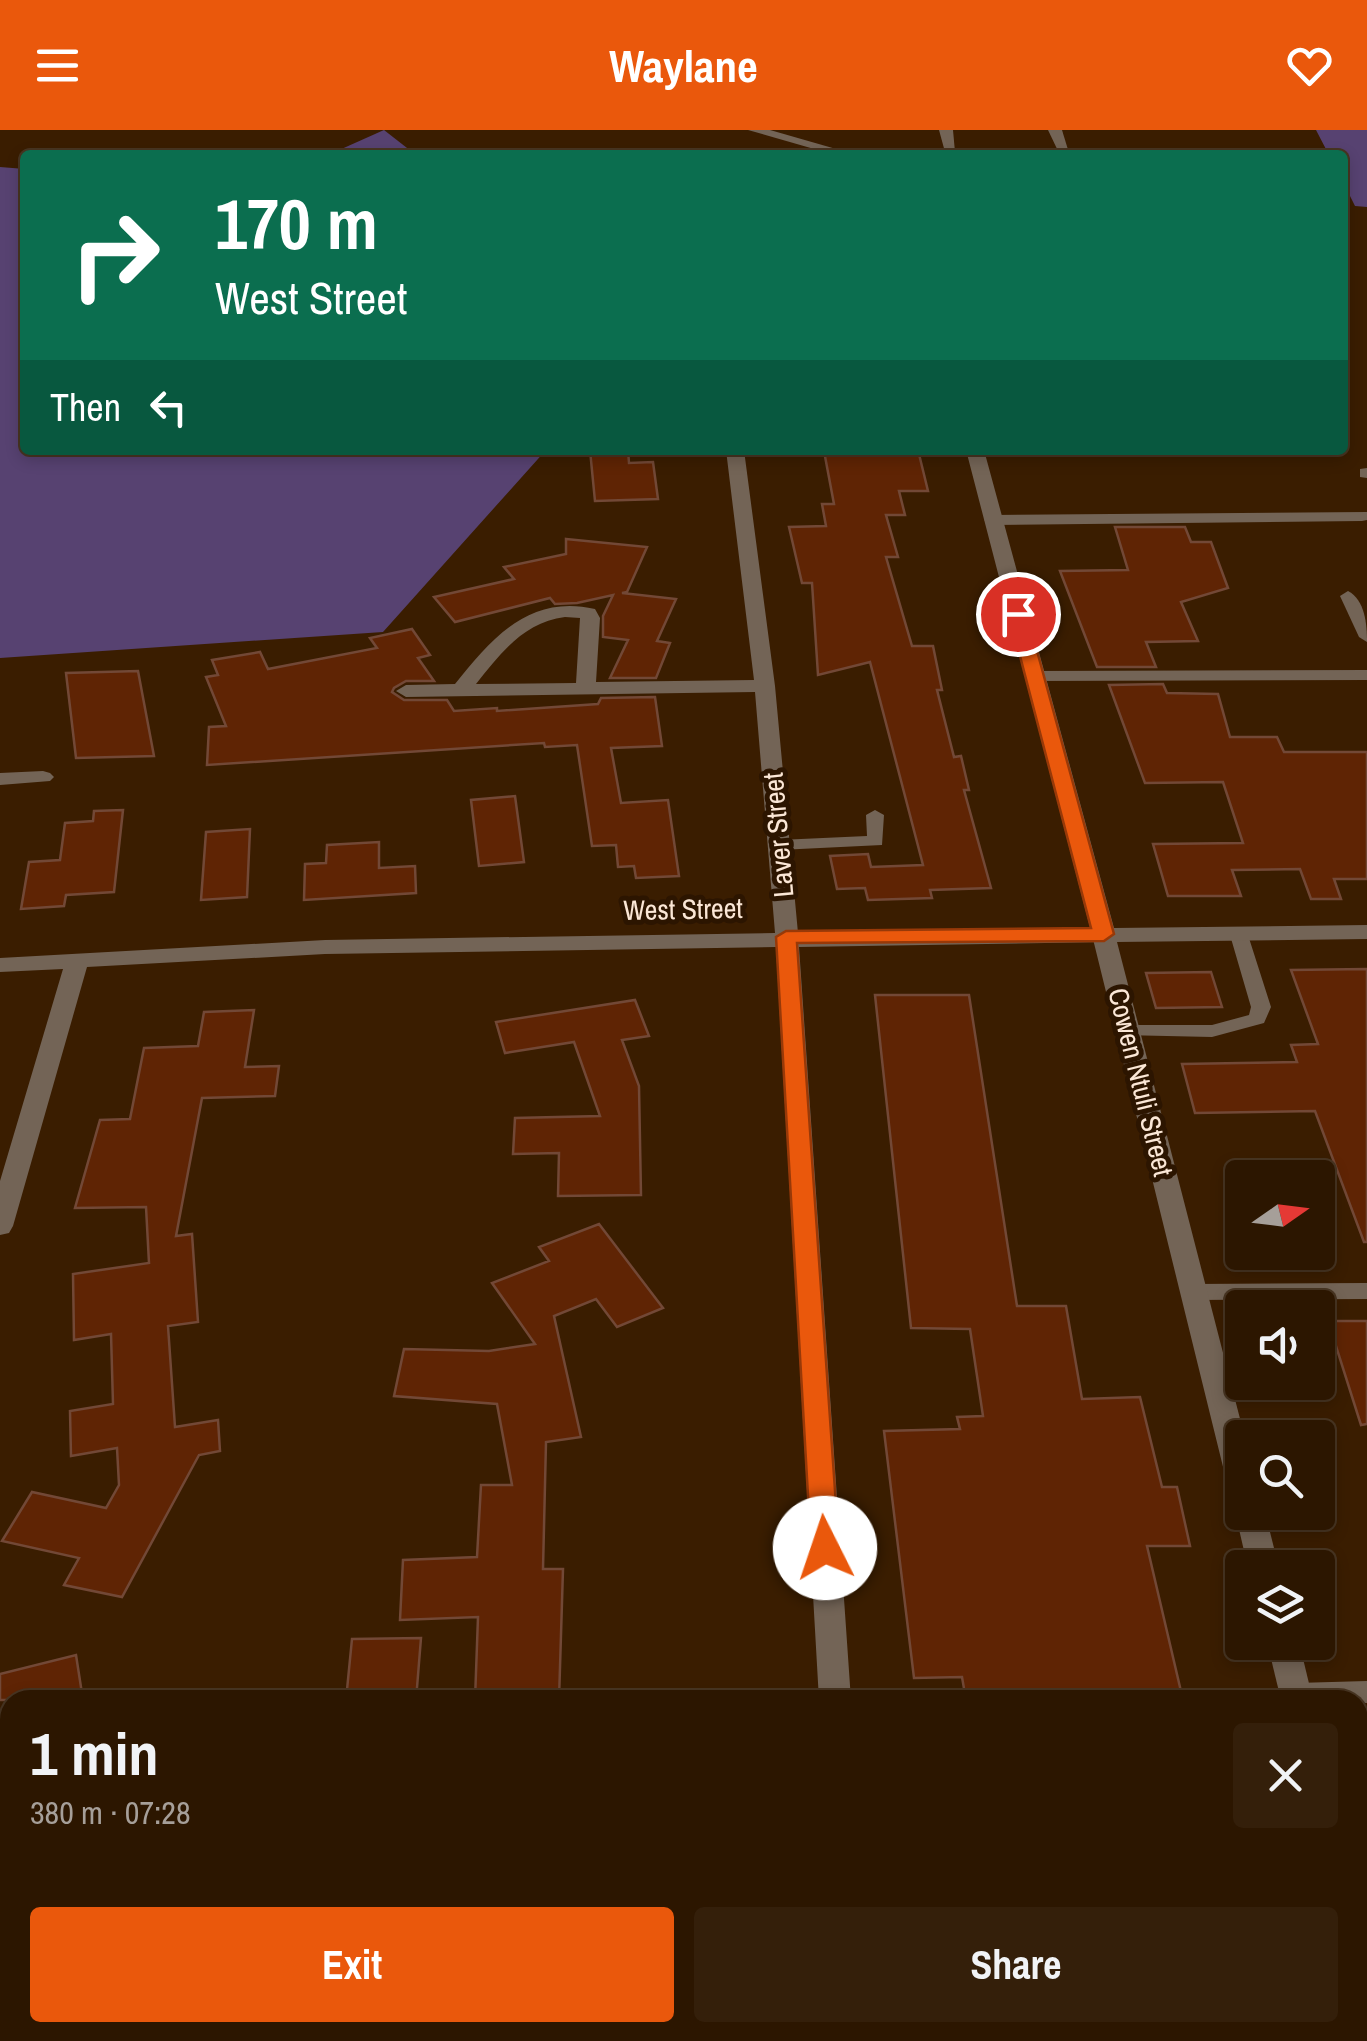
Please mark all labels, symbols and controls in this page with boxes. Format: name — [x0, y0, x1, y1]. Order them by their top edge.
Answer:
text: Waylane — [609, 35, 758, 96]
icon: menu — [30, 38, 85, 93]
icon: heart — [1282, 38, 1337, 93]
text: 170 m — [215, 177, 378, 271]
icon: right — [50, 190, 180, 320]
text: West Street — [215, 267, 407, 328]
icon: left — [141, 380, 196, 435]
text: Then — [50, 382, 121, 433]
pin — [976, 572, 1061, 657]
icon: arrive — [991, 587, 1046, 642]
street label: Laver Street — [754, 771, 802, 899]
street label: West Street — [623, 889, 743, 929]
street label: Cowen Ntuli Street — [1099, 984, 1183, 1180]
north arrow — [1225, 1160, 1335, 1270]
map controls — [1225, 1160, 1335, 1660]
button: sound — [1225, 1290, 1335, 1400]
button: search — [1225, 1420, 1335, 1530]
position arrow — [773, 1496, 877, 1600]
button: layers — [1225, 1550, 1335, 1660]
text: 1 min — [30, 1713, 159, 1794]
button: close — [1233, 1723, 1338, 1828]
text: 380 m · 07:28 — [30, 1791, 190, 1834]
button: Exit — [30, 1907, 674, 2022]
button: Share — [694, 1907, 1338, 2022]

